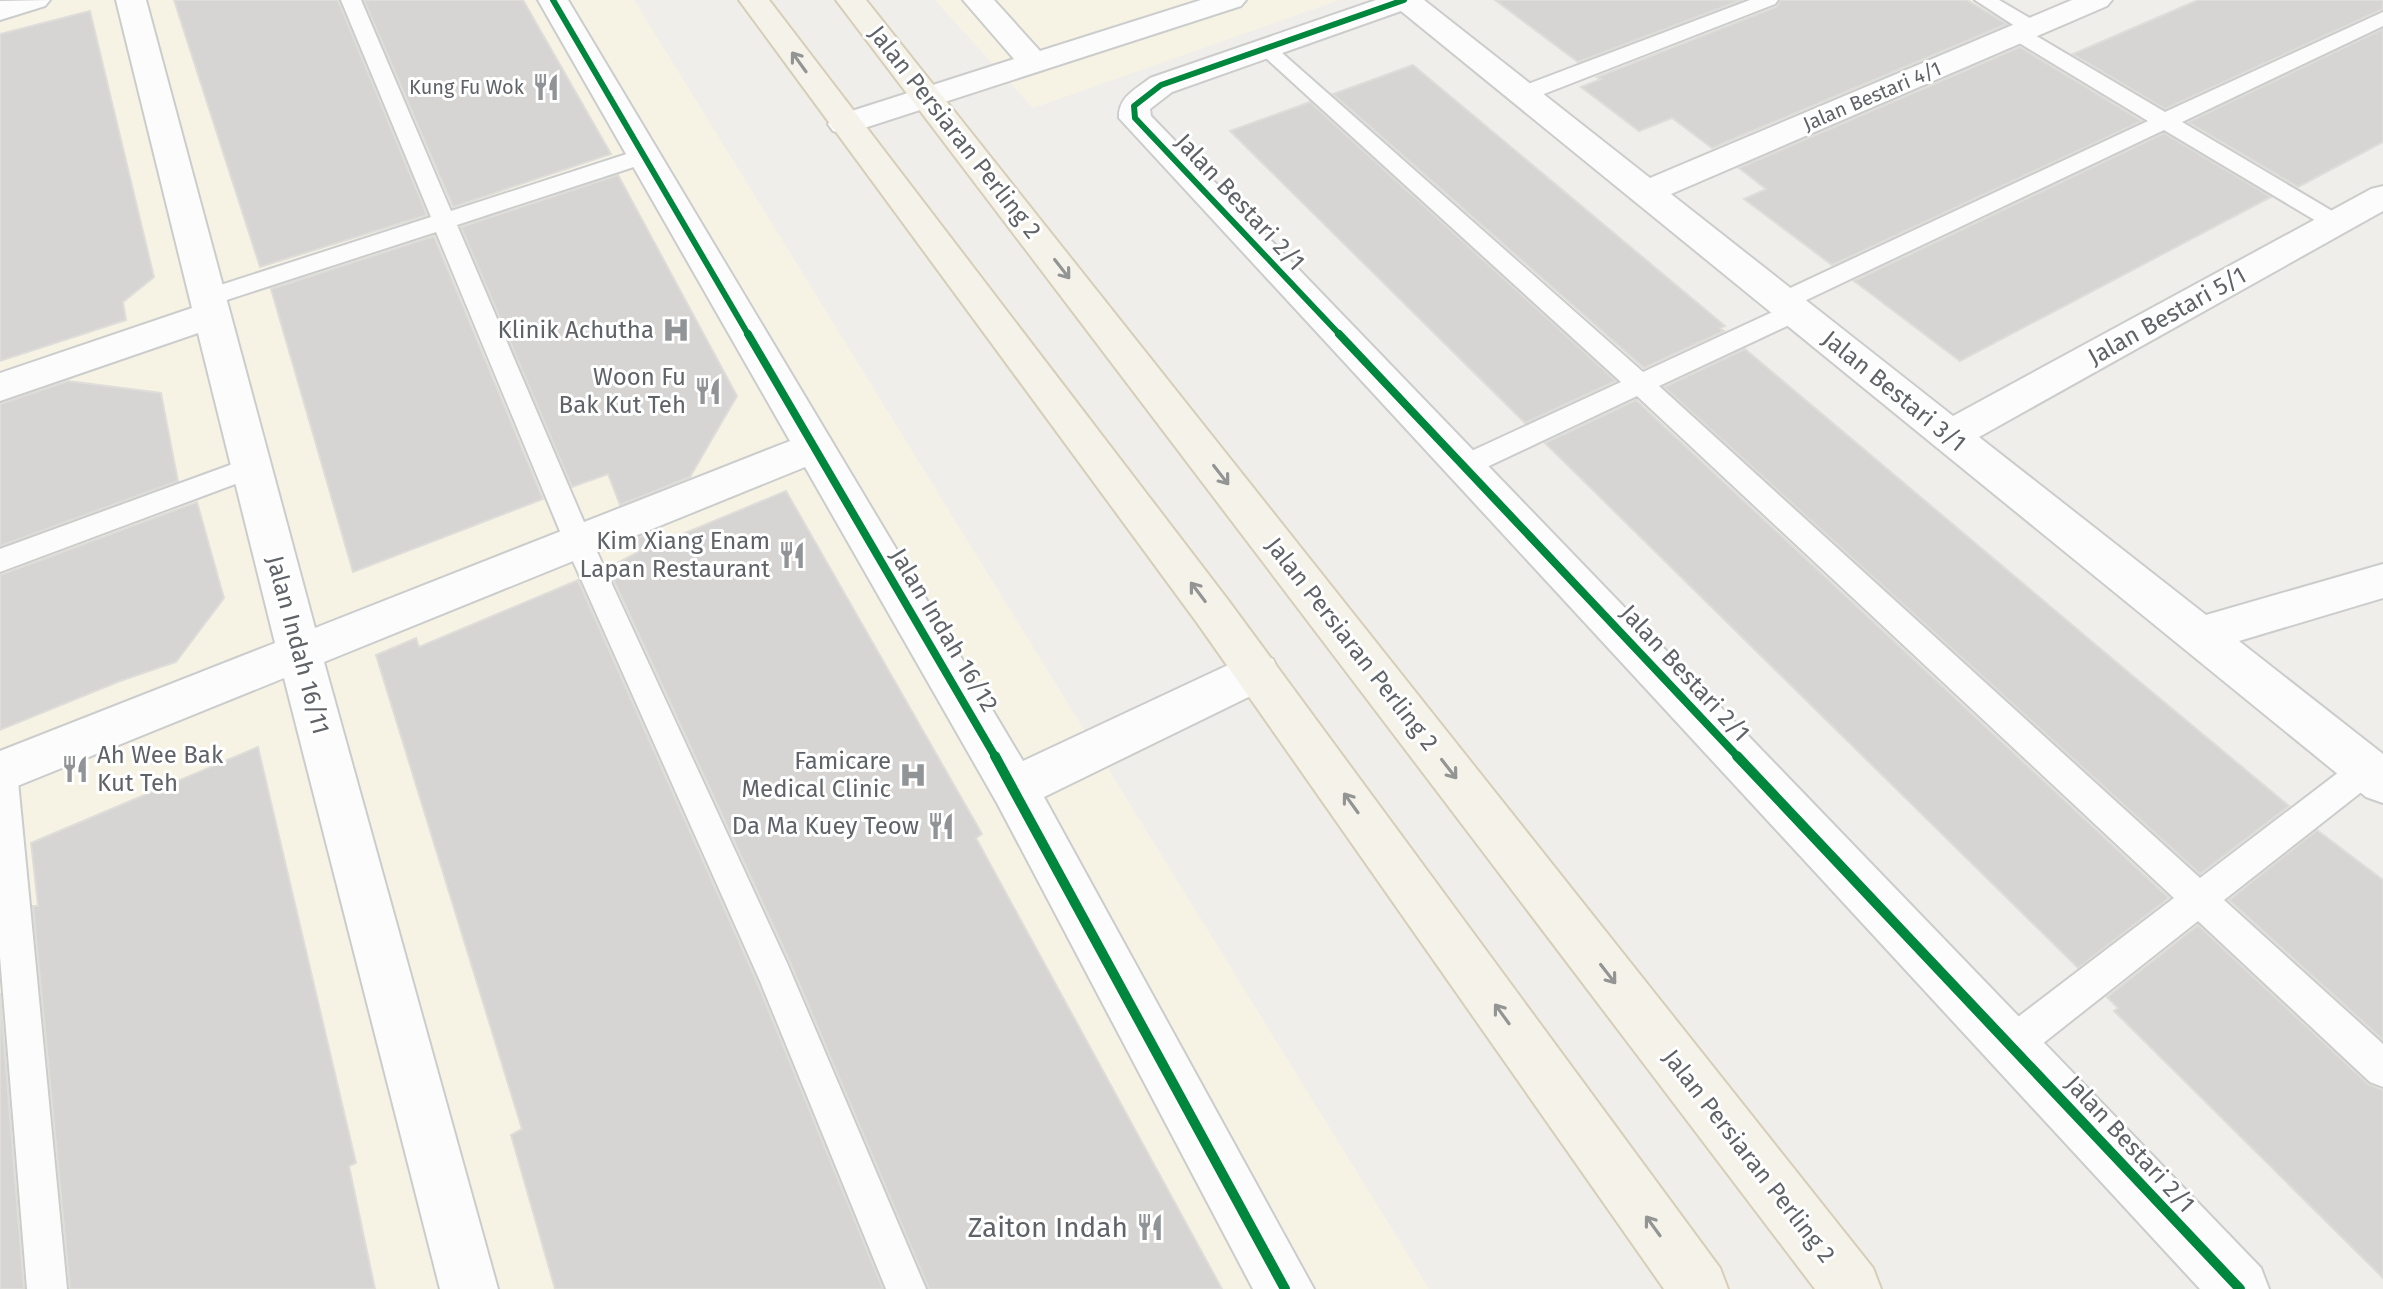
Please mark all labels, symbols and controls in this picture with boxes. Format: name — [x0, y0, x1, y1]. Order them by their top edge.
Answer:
street label: Jalan Persiaran Perling 2 — [863, 20, 1047, 244]
one-way arrow — [791, 52, 808, 73]
street label: Jalan Bestari 4/1 — [1799, 56, 1945, 136]
restaurant icon: Kung Fu Wok — [531, 72, 561, 102]
place label: Kung Fu Wok — [409, 75, 525, 99]
street label: Jalan Bestari 2/1 — [1170, 128, 1310, 276]
one-way arrow — [1053, 258, 1070, 279]
street label: Jalan Bestari 5/1 — [2083, 261, 2251, 371]
hospital icon: Klinik Achutha — [661, 315, 691, 345]
place label: Klinik Achutha — [498, 316, 654, 344]
street label: Jalan Bestari 3/1 — [1817, 325, 1971, 457]
place label: Woon Fu Bak Kut Teh — [559, 363, 686, 419]
restaurant icon: Woon Fu Bak Kut Teh — [693, 376, 723, 406]
one-way arrow — [1212, 464, 1230, 485]
place label: Kim Xiang Enam Lapan Restaurant — [580, 527, 770, 583]
street label: Jalan Persiaran Perling 2 — [1260, 532, 1444, 756]
restaurant icon: Kim Xiang Enam Lapan Restaurant — [777, 540, 807, 570]
street label: Jalan Indah 16/12 — [884, 543, 1004, 717]
street label: Jalan Indah 16/11 — [261, 553, 335, 737]
one-way arrow — [1190, 582, 1207, 603]
street label: Jalan Bestari 2/1 — [1615, 599, 1755, 747]
place label: Ah Wee Bak Kut Teh — [97, 741, 224, 797]
place label: Famicare Medical Clinic — [741, 747, 891, 803]
restaurant icon: Ah Wee Bak Kut Teh — [60, 754, 90, 784]
one-way arrow — [1440, 758, 1457, 779]
hospital icon: Famicare Medical Clinic — [898, 760, 928, 790]
one-way arrow — [1342, 792, 1359, 814]
restaurant icon: Da Ma Kuey Teow — [926, 811, 956, 841]
place label: Da Ma Kuey Teow — [732, 812, 919, 840]
one-way arrow — [1600, 963, 1617, 984]
one-way arrow — [1494, 1004, 1510, 1026]
street label: Jalan Persiaran Perling 2 — [1657, 1044, 1841, 1268]
street label: Jalan Bestari 2/1 — [2060, 1070, 2200, 1218]
place label: Zaiton Indah — [968, 1211, 1128, 1244]
restaurant icon: Zaiton Indah — [1135, 1212, 1165, 1242]
one-way arrow — [1645, 1215, 1661, 1237]

